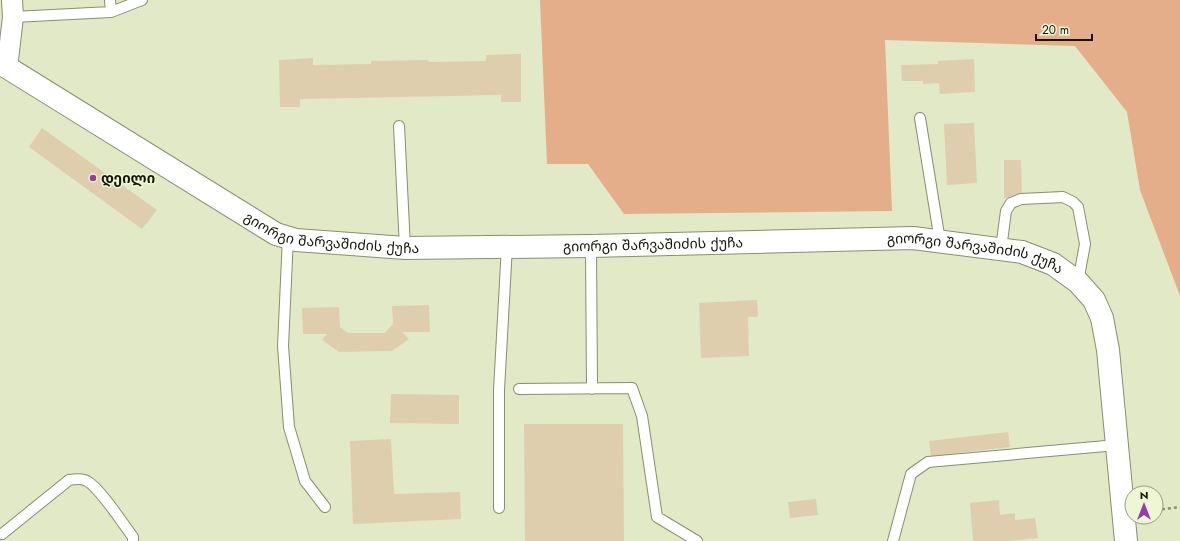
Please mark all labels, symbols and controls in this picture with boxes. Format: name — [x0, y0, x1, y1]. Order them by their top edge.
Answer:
scale bar — [1036, 16, 1092, 42]
text: 20 m — [1042, 21, 1069, 39]
place label: დეილი — [101, 168, 155, 188]
marker: დეილი — [88, 173, 98, 183]
street label: გიორგი შარვაშიძის ქუჩა — [240, 207, 419, 258]
street label: გიორგი შარვაშიძის ქუჩა — [887, 228, 1068, 279]
street label: გიორგი შარვაშიძის ქუჩა — [563, 232, 743, 256]
north arrow — [1124, 485, 1164, 525]
text: N — [1140, 487, 1148, 503]

